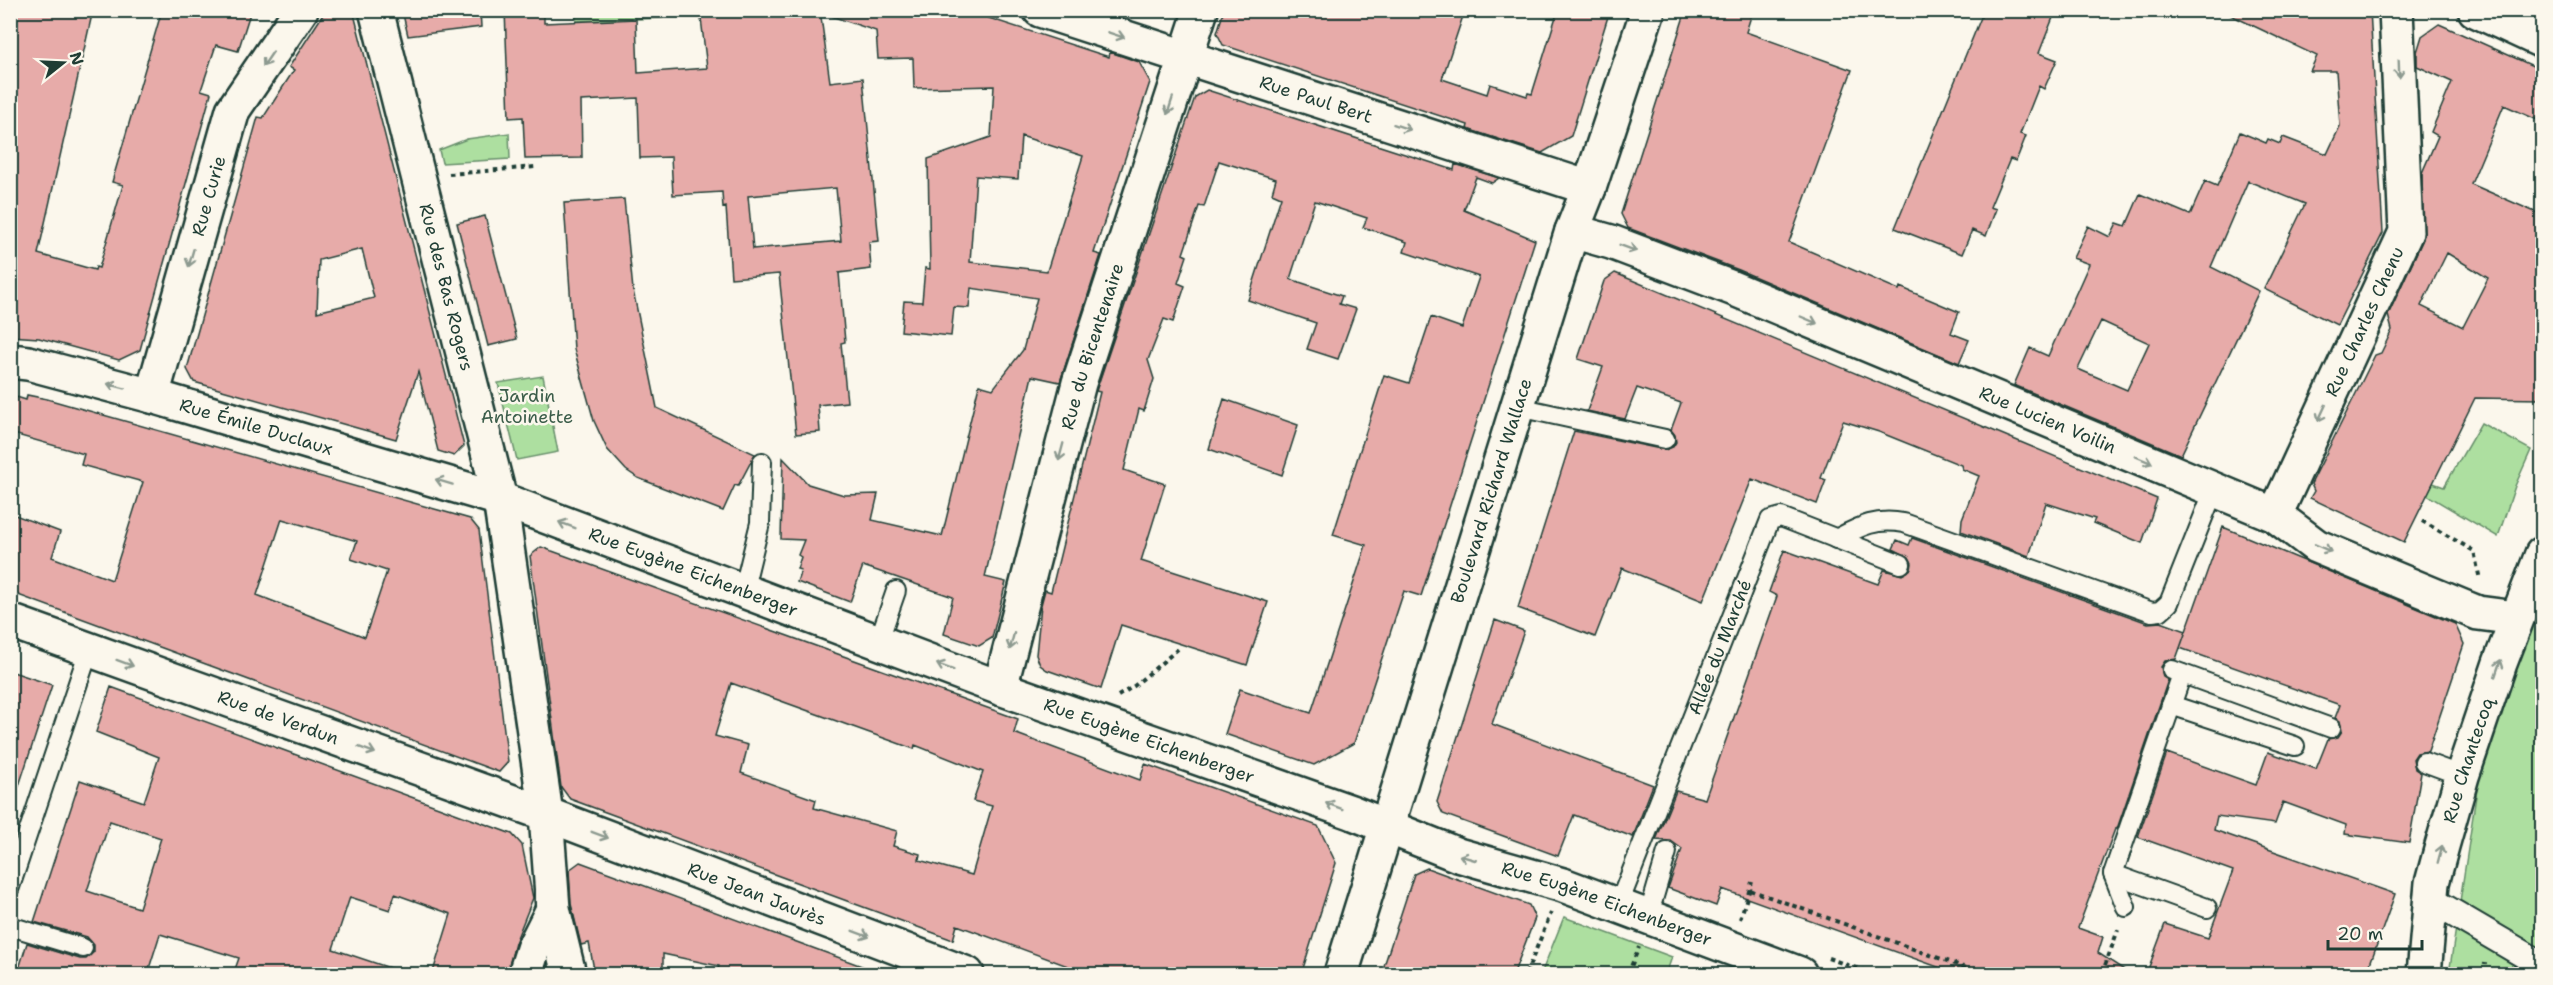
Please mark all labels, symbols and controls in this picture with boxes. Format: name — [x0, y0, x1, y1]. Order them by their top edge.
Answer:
one-way arrow — [1106, 30, 1125, 41]
north arrow — [33, 33, 93, 93]
text: N — [65, 49, 89, 68]
one-way arrow — [262, 50, 274, 67]
one-way arrow — [2393, 58, 2404, 78]
street label: Rue Paul Bert — [1256, 70, 1376, 129]
one-way arrow — [1163, 96, 1174, 115]
one-way arrow — [1392, 122, 1411, 133]
street label: Rue Curie — [186, 153, 231, 239]
street label: Rue des Bas Rogers — [414, 201, 479, 373]
one-way arrow — [1618, 243, 1637, 254]
street label: Rue Charles Chenu — [2319, 243, 2410, 401]
one-way arrow — [185, 248, 196, 267]
street label: Rue du Bicentenaire — [1055, 260, 1129, 432]
one-way arrow — [1799, 315, 1818, 326]
street label: Boulevard Richard Wallace — [1445, 375, 1537, 606]
one-way arrow — [106, 380, 125, 392]
street label: Rue Lucien Voilin — [1975, 381, 2120, 459]
park label: Jardin Antoinette — [481, 384, 573, 429]
street label: Rue Émile Duclaux — [177, 393, 336, 461]
one-way arrow — [2315, 404, 2327, 422]
one-way arrow — [1054, 442, 1066, 461]
one-way arrow — [2134, 455, 2152, 467]
one-way arrow — [435, 476, 454, 487]
one-way arrow — [558, 519, 577, 530]
street label: Rue Eugène Eichenberger — [585, 522, 801, 623]
one-way arrow — [2314, 543, 2332, 555]
street label: Allée du Marché — [1682, 576, 1757, 718]
one-way arrow — [1005, 631, 1017, 650]
one-way arrow — [115, 658, 134, 669]
one-way arrow — [2493, 659, 2504, 678]
one-way arrow — [936, 661, 955, 672]
street label: Rue de Verdun — [214, 685, 342, 750]
street label: Rue Eugène Eichenberger — [1040, 692, 1258, 789]
street label: Rue Chantecoq — [2437, 693, 2500, 826]
one-way arrow — [358, 746, 376, 757]
one-way arrow — [1325, 799, 1344, 810]
one-way arrow — [590, 831, 609, 842]
one-way arrow — [2435, 845, 2446, 864]
one-way arrow — [1459, 852, 1478, 863]
street label: Rue Eugène Eichenberger — [1499, 856, 1715, 952]
street label: Rue Jean Jaurès — [684, 857, 829, 931]
scale bar — [2328, 913, 2422, 951]
text: 20 m — [2337, 922, 2383, 946]
one-way arrow — [851, 930, 870, 941]

